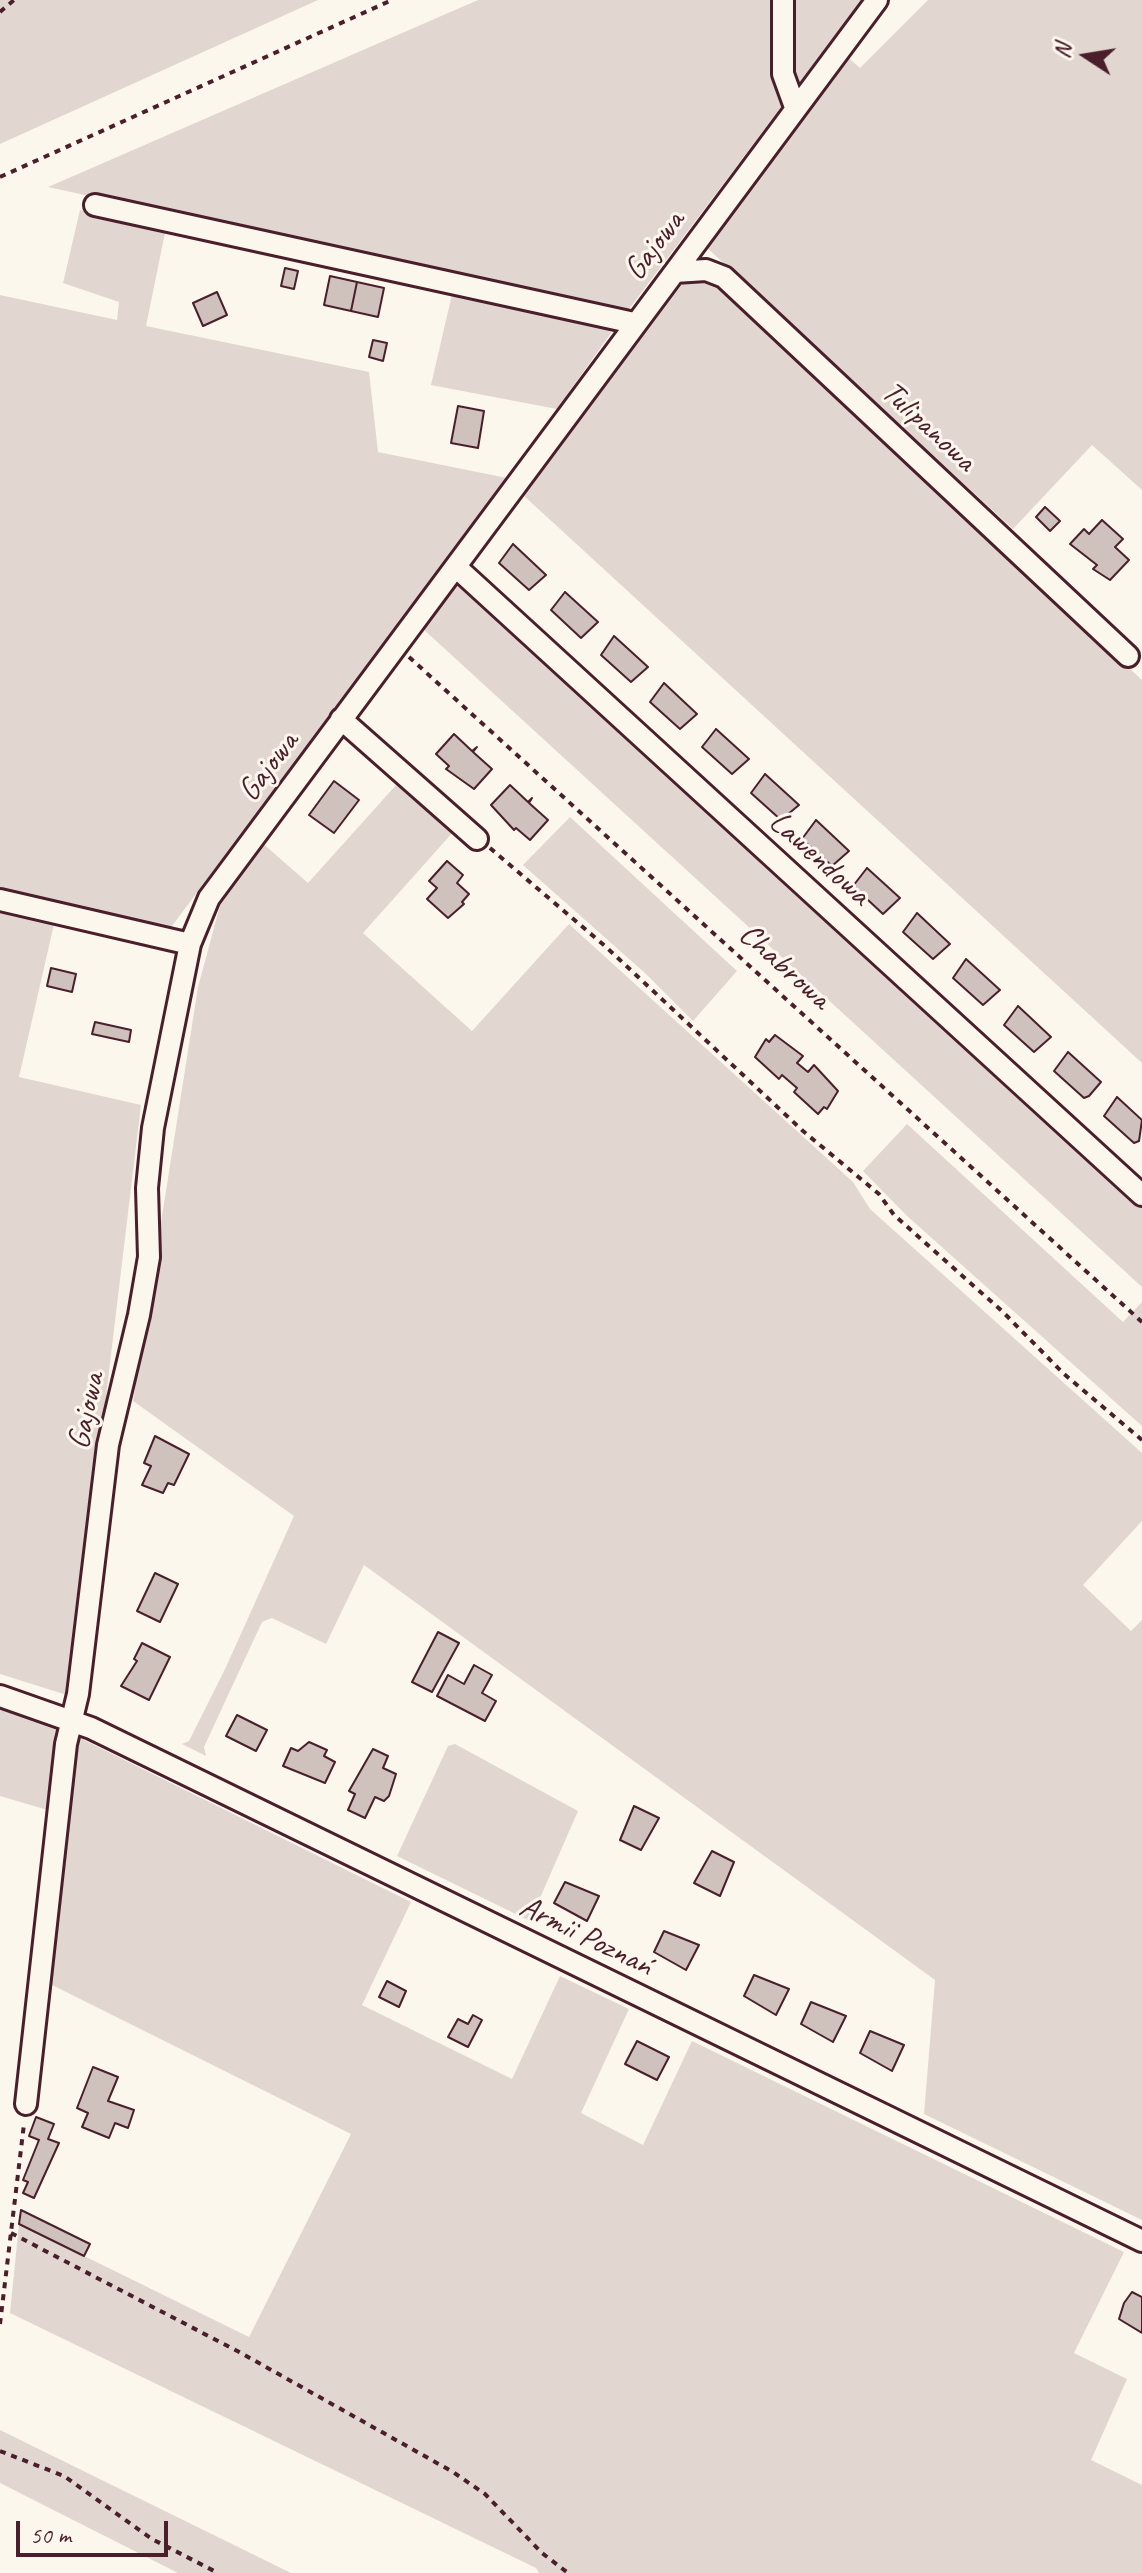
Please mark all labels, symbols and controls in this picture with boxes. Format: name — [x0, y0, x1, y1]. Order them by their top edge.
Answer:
north arrow — [1046, 16, 1126, 96]
text: N — [1047, 41, 1078, 61]
street label: Gajowa — [616, 204, 694, 288]
street label: Tulipanowa — [873, 374, 983, 480]
street label: Gajowa — [230, 725, 308, 809]
street label: Lawendowa — [760, 804, 878, 914]
street label: Chabrowa — [730, 916, 838, 1018]
street label: Gajowa — [60, 1369, 114, 1453]
street label: Armii Poznań — [513, 1888, 659, 1986]
scale bar — [20, 2505, 172, 2555]
text: 50 m — [30, 2520, 71, 2550]

